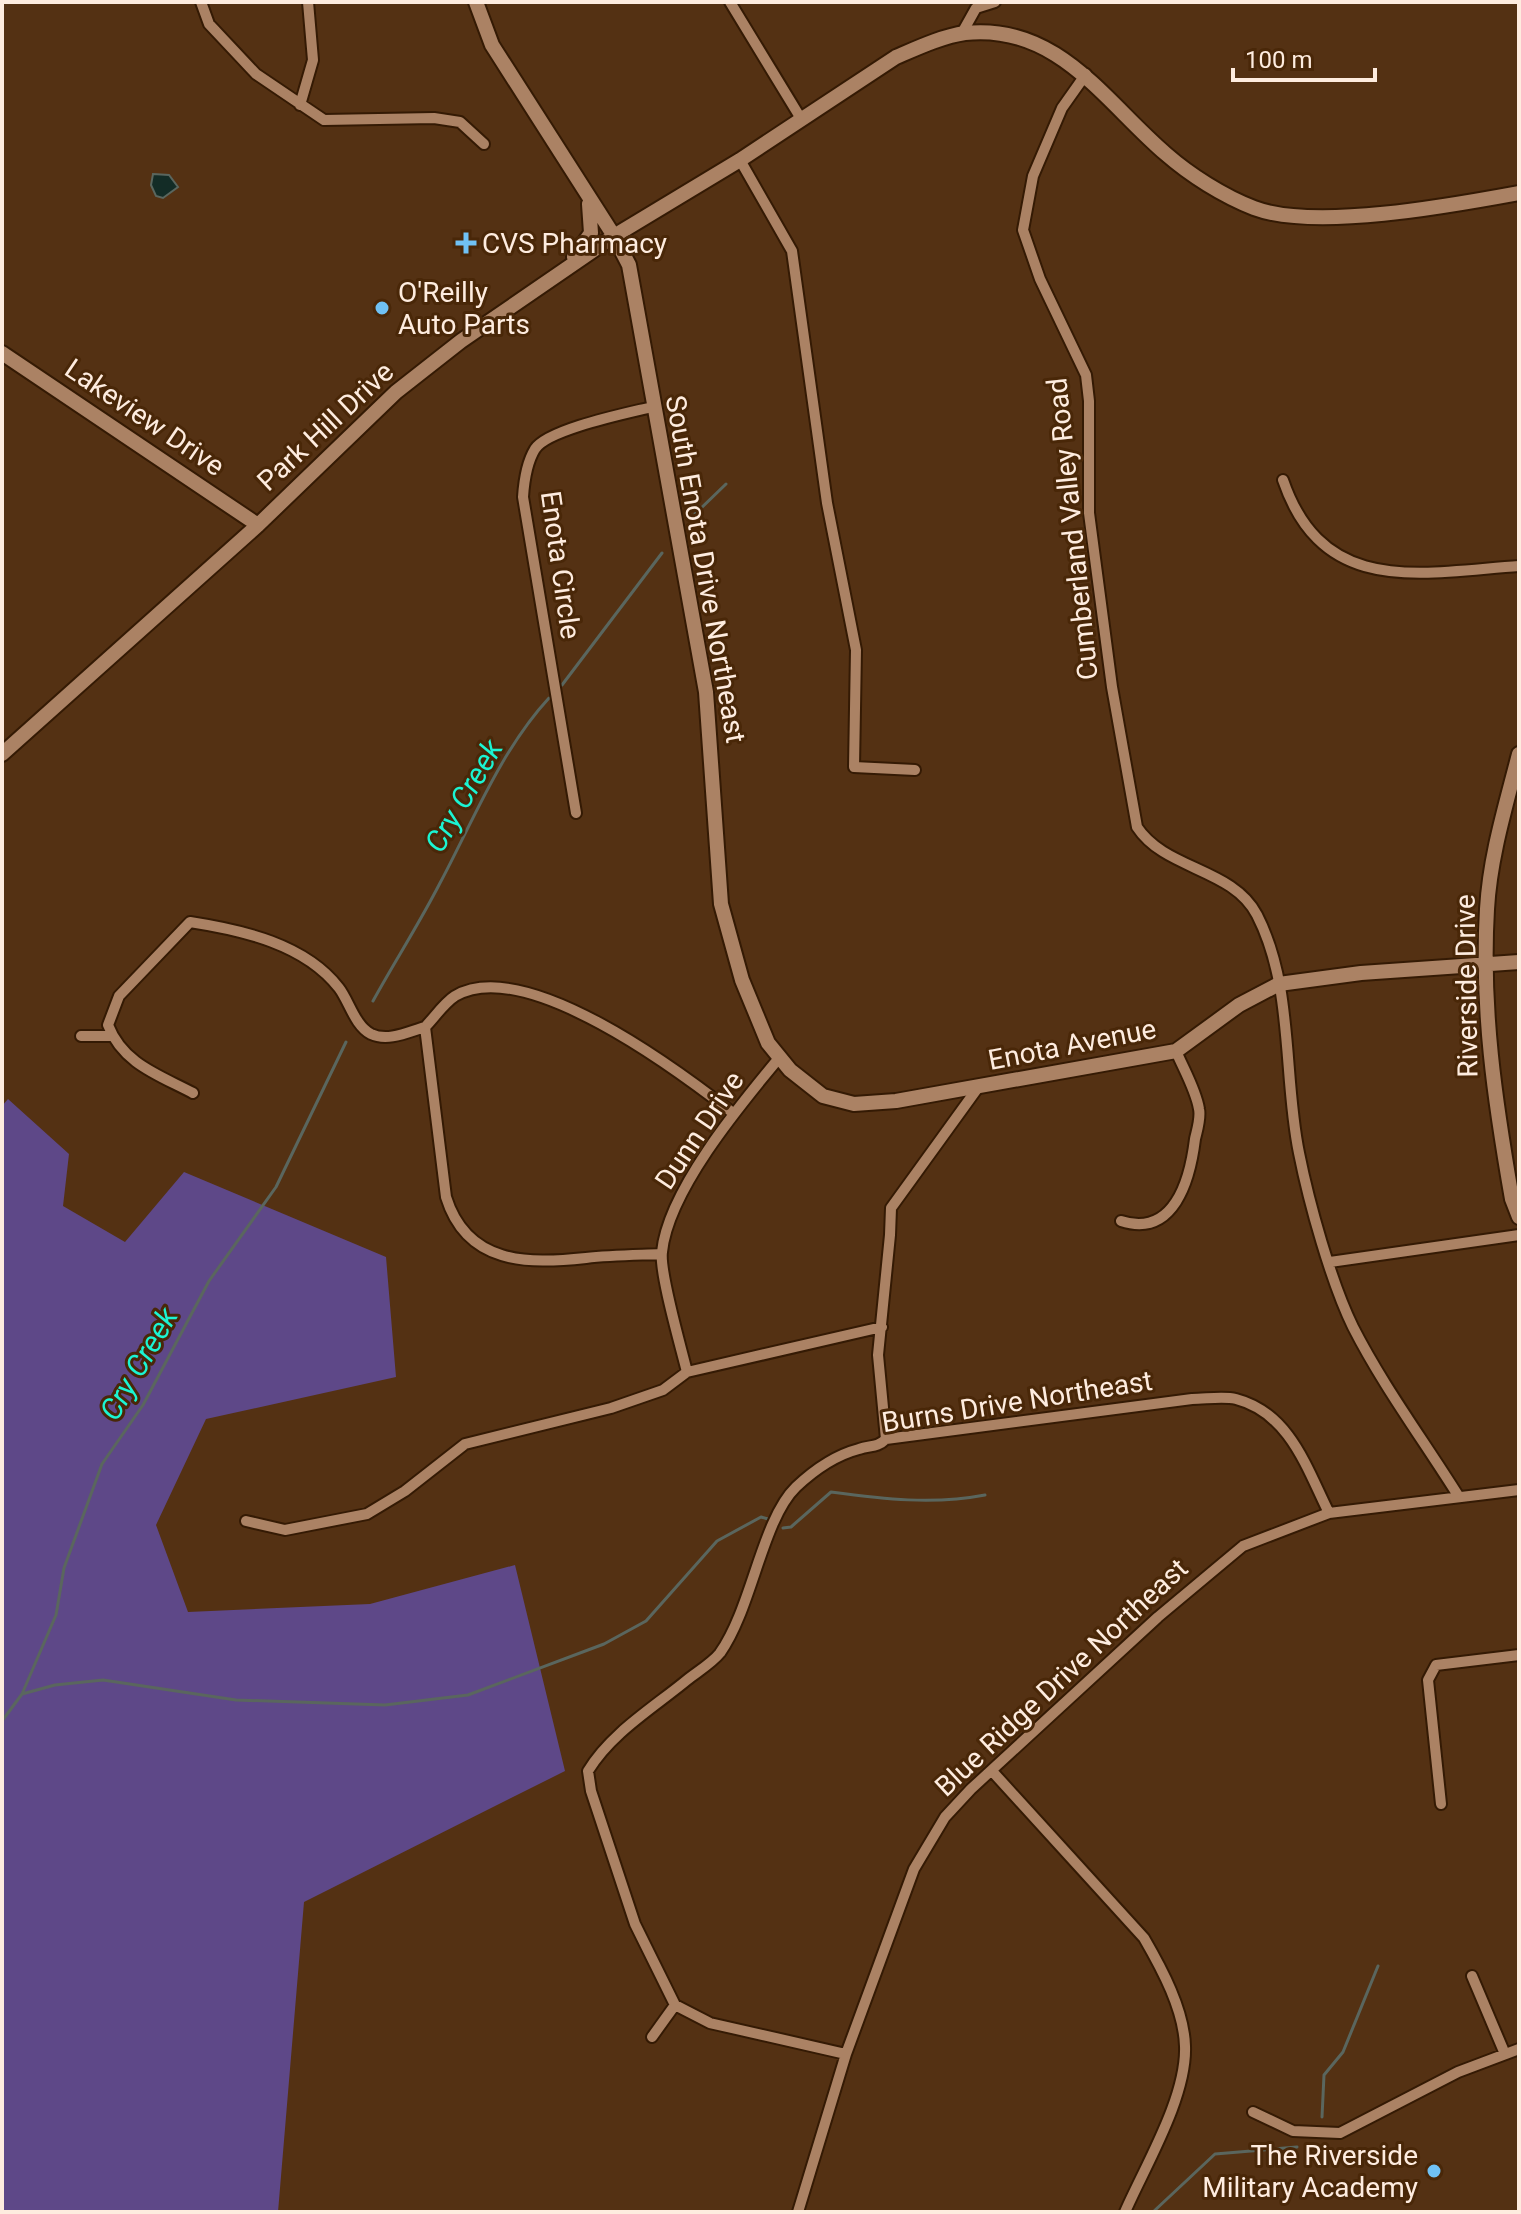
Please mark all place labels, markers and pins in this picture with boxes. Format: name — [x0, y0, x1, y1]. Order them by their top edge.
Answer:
place label: CVS Pharmacy — [482, 227, 667, 260]
marker: CVS Pharmacy — [457, 234, 475, 252]
place label: O'Reilly Auto Parts — [398, 276, 530, 341]
marker: O'Reilly Auto Parts — [373, 299, 391, 317]
place label: The Riverside Military Academy — [1202, 2139, 1418, 2204]
marker: The Riverside Military Academy — [1425, 2162, 1443, 2180]

